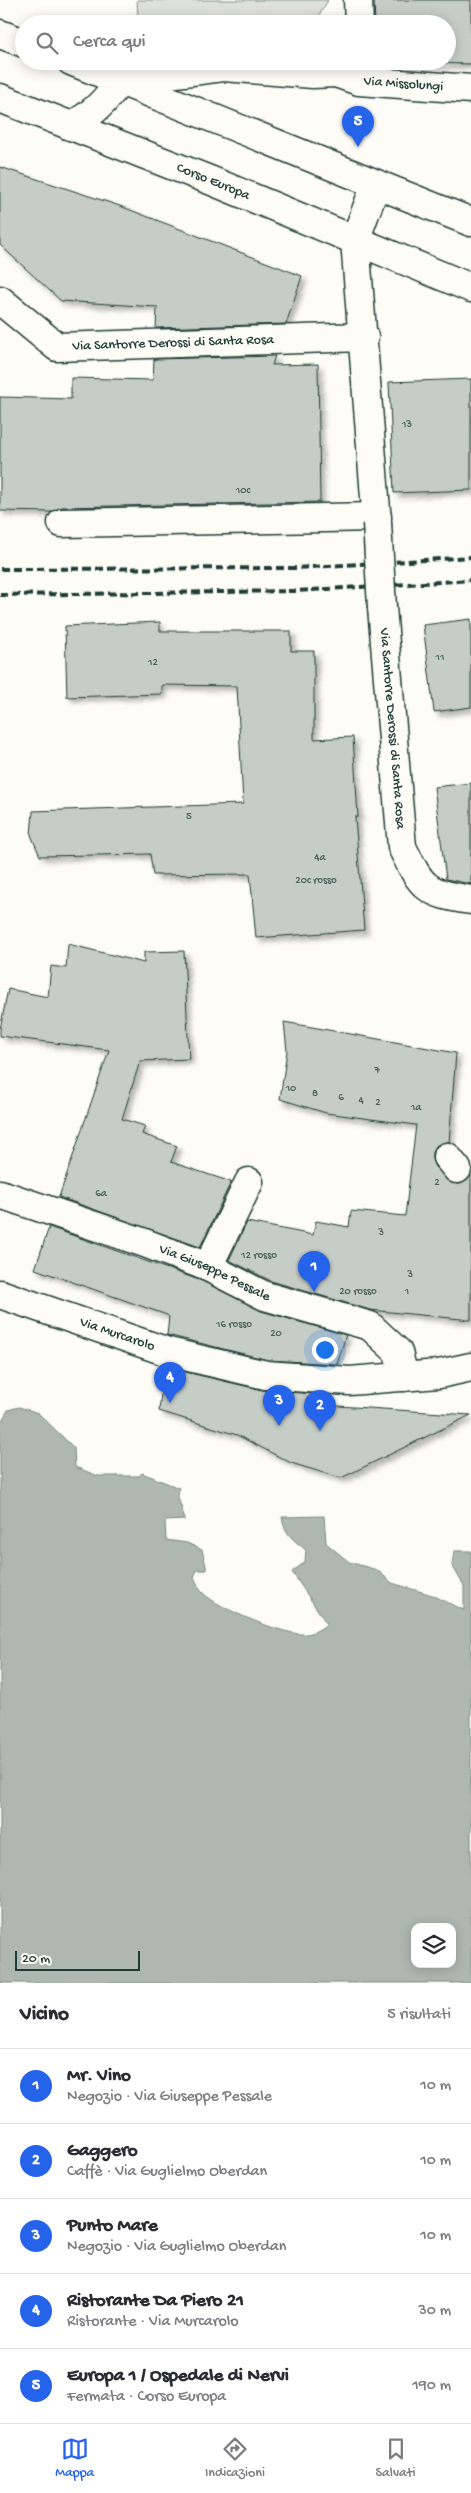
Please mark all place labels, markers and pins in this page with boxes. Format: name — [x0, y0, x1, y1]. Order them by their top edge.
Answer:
pin: 5 — [342, 106, 374, 147]
pin: 1 — [298, 1251, 330, 1292]
pin: 4 — [154, 1362, 186, 1403]
pin: 3 — [263, 1385, 295, 1426]
pin: 2 — [304, 1390, 336, 1431]

